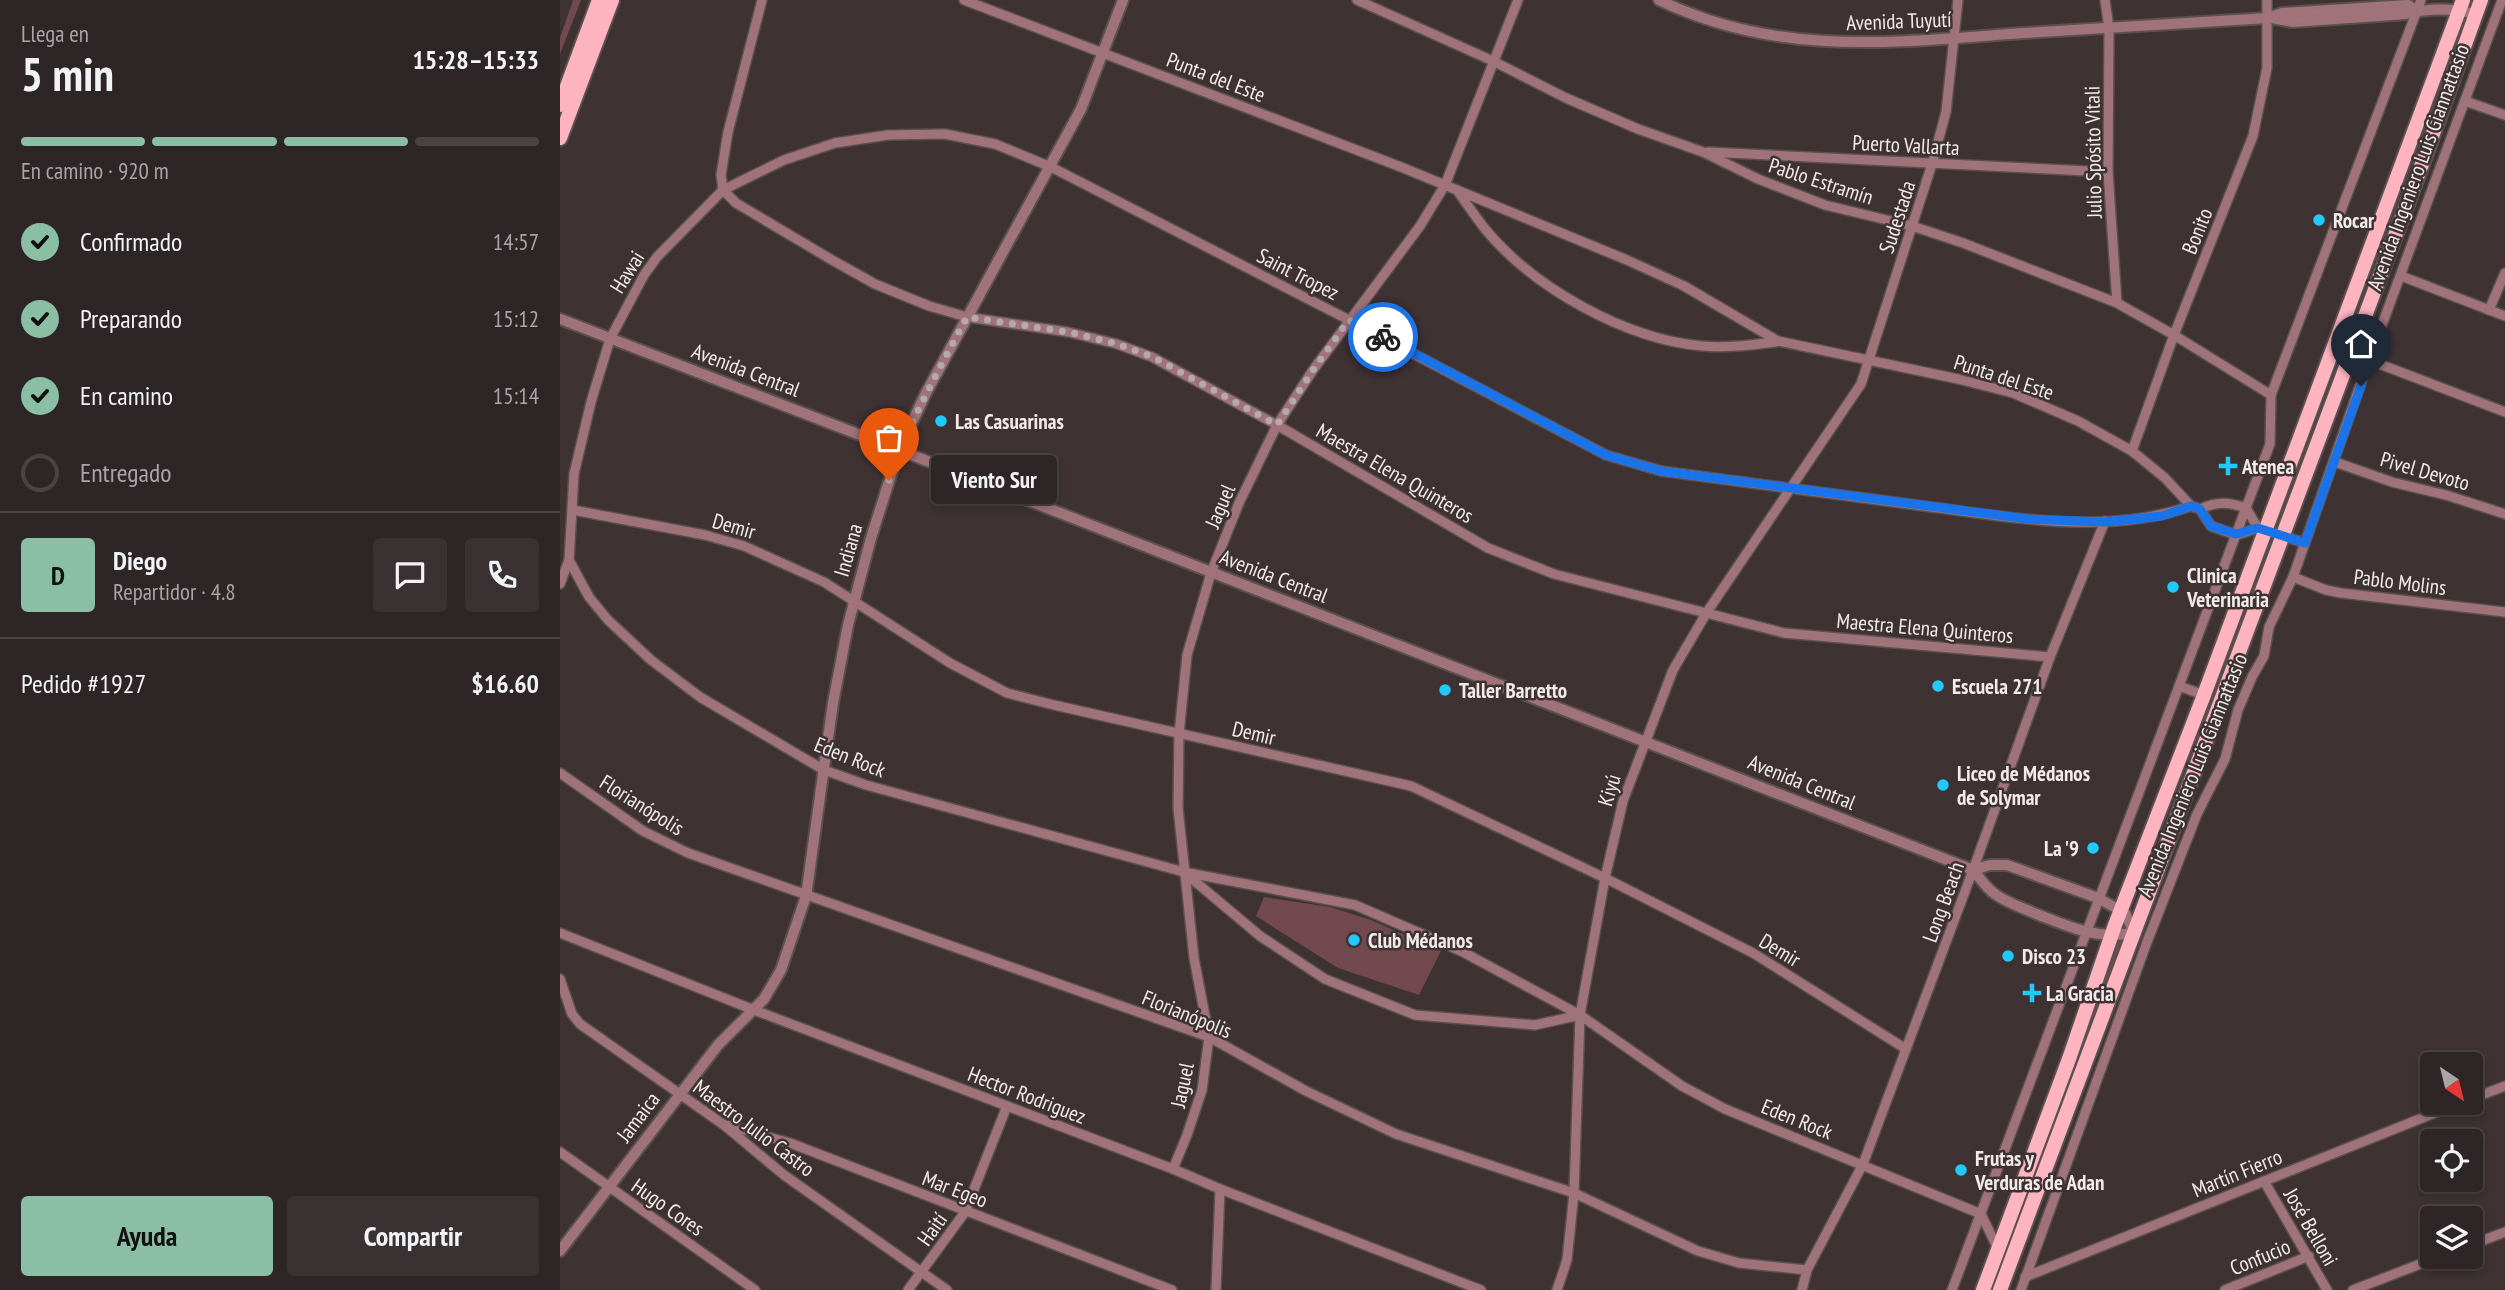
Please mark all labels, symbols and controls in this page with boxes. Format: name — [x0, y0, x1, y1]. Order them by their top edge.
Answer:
street label: Avenida Tuyutí — [1846, 6, 1953, 36]
text: Llega en — [21, 19, 89, 48]
street label: Avenida Ingeniero Luis Giannattasio — [2361, 40, 2475, 294]
text: 15:28–15:33 — [412, 43, 539, 76]
text: 5 min — [21, 44, 114, 104]
street label: Punta del Este — [1163, 46, 1269, 108]
street label: Julio Spósito Vitali — [2078, 86, 2108, 219]
street label: Puerto Vallarta — [1852, 129, 1960, 161]
street label: Pablo Estramín — [1765, 151, 1877, 211]
text: En camino · 920 m — [21, 156, 169, 185]
street label: Sudestada — [1873, 177, 1921, 257]
street label: Bonito — [2176, 204, 2218, 258]
place label: Rocar — [2333, 207, 2375, 234]
marker: Rocar — [2311, 212, 2327, 228]
icon: check — [21, 223, 59, 261]
text: Confirmado — [80, 225, 182, 258]
text: 14:57 — [493, 227, 539, 256]
street label: Saint Tropez — [1252, 242, 1344, 306]
street label: Hawai — [604, 246, 650, 298]
icon: check — [21, 300, 59, 338]
text: Preparando — [80, 302, 182, 335]
courier — [1348, 302, 1418, 372]
text: 15:12 — [493, 304, 539, 333]
pin — [2331, 314, 2391, 386]
icon: bike — [1364, 318, 1402, 356]
icon: home — [2342, 325, 2380, 363]
street label: Avenida Central — [688, 337, 804, 403]
street label: Punta del Este — [1951, 348, 2057, 406]
icon: check — [21, 377, 59, 415]
text: En camino — [80, 379, 173, 412]
text: 15:14 — [493, 381, 539, 410]
pin — [859, 408, 919, 480]
place label: Las Casuarinas — [955, 408, 1064, 435]
marker: Las Casuarinas — [933, 413, 949, 429]
street label: Maestra Elena Quinteros — [1312, 417, 1478, 529]
icon: bag — [870, 419, 908, 457]
street label: Pivel Devoto — [2377, 445, 2473, 497]
place label: Atenea — [2241, 453, 2295, 480]
text: Entregado — [80, 456, 172, 489]
callout: Viento Sur — [931, 456, 1057, 504]
marker: Atenea — [2220, 458, 2236, 474]
text: Viento Sur — [951, 465, 1037, 494]
street label: Jaguel — [1198, 480, 1241, 533]
street label: Demir — [709, 507, 759, 545]
street label: Indiana — [828, 520, 868, 580]
button: chat — [373, 538, 447, 612]
button: phone — [465, 538, 539, 612]
street label: Avenida Central — [1216, 543, 1332, 609]
text: Diego — [113, 544, 167, 577]
text: D — [51, 559, 65, 592]
place label: Clinica Veterinaria — [2186, 562, 2269, 613]
street label: Pablo Molins — [2352, 563, 2448, 601]
text: Repartidor · 4.8 — [113, 577, 236, 606]
marker: Clinica Veterinaria — [2165, 579, 2181, 595]
street label: Maestra Elena Quinteros — [1836, 607, 2014, 649]
street label: Avenida Ingeniero Luis Giannattasio — [2131, 649, 2253, 901]
text: Pedido #1927 — [21, 667, 146, 700]
text: $16.60 — [471, 667, 539, 700]
place label: Escuela 271 — [1952, 673, 2042, 700]
place label: Taller Barretto — [1459, 677, 1567, 704]
marker: Escuela 271 — [1930, 678, 1946, 694]
marker: Taller Barretto — [1437, 682, 1453, 698]
street label: Demir — [1230, 715, 1279, 751]
street label: Eden Rock — [810, 731, 890, 783]
street label: Avenida Central — [1744, 748, 1860, 816]
place label: Liceo de Médanos de Solymar — [1957, 760, 2090, 811]
street label: Florianópolis — [595, 769, 689, 841]
street label: Kiyú — [1591, 771, 1627, 809]
marker: Liceo de Médanos de Solymar — [1935, 777, 1951, 793]
place label: La '9 — [2044, 835, 2079, 862]
marker: La '9 — [2085, 840, 2101, 856]
street label: Long Beach — [1916, 858, 1970, 946]
place label: Club Médanos — [1368, 927, 1473, 954]
street label: Demir — [1754, 927, 1806, 973]
marker: Club Médanos — [1346, 932, 1362, 948]
place label: Disco 23 — [2022, 943, 2086, 970]
marker: Disco 23 — [2000, 948, 2016, 964]
place label: La Gracia — [2046, 980, 2114, 1007]
street label: Florianópolis — [1138, 984, 1236, 1044]
marker: La Gracia — [2024, 985, 2040, 1001]
north arrow — [2420, 1052, 2483, 1115]
map controls — [2420, 1052, 2483, 1269]
street label: Hector Rodriguez — [964, 1060, 1090, 1130]
street label: Jaguel — [1164, 1060, 1200, 1111]
street label: Maestro Julio Castro — [688, 1074, 820, 1182]
street label: Jamaica — [610, 1087, 666, 1148]
street label: Eden Rock — [1757, 1093, 1837, 1145]
button: locate — [2420, 1129, 2483, 1192]
street label: Martín Fierro — [2188, 1143, 2286, 1203]
place label: Frutas y Verduras de Adan — [1974, 1145, 2104, 1196]
marker: Frutas y Verduras de Adan — [1953, 1162, 1969, 1178]
street label: Mar Egeo — [919, 1164, 991, 1214]
street label: Hugo Cores — [626, 1172, 710, 1242]
street label: José Belloni — [2277, 1182, 2344, 1271]
button: Ayuda — [21, 1196, 273, 1276]
button: Compartir — [287, 1196, 539, 1276]
button: layers — [2420, 1206, 2483, 1269]
street label: Haití — [911, 1207, 953, 1251]
street label: Confucio — [2226, 1233, 2294, 1281]

